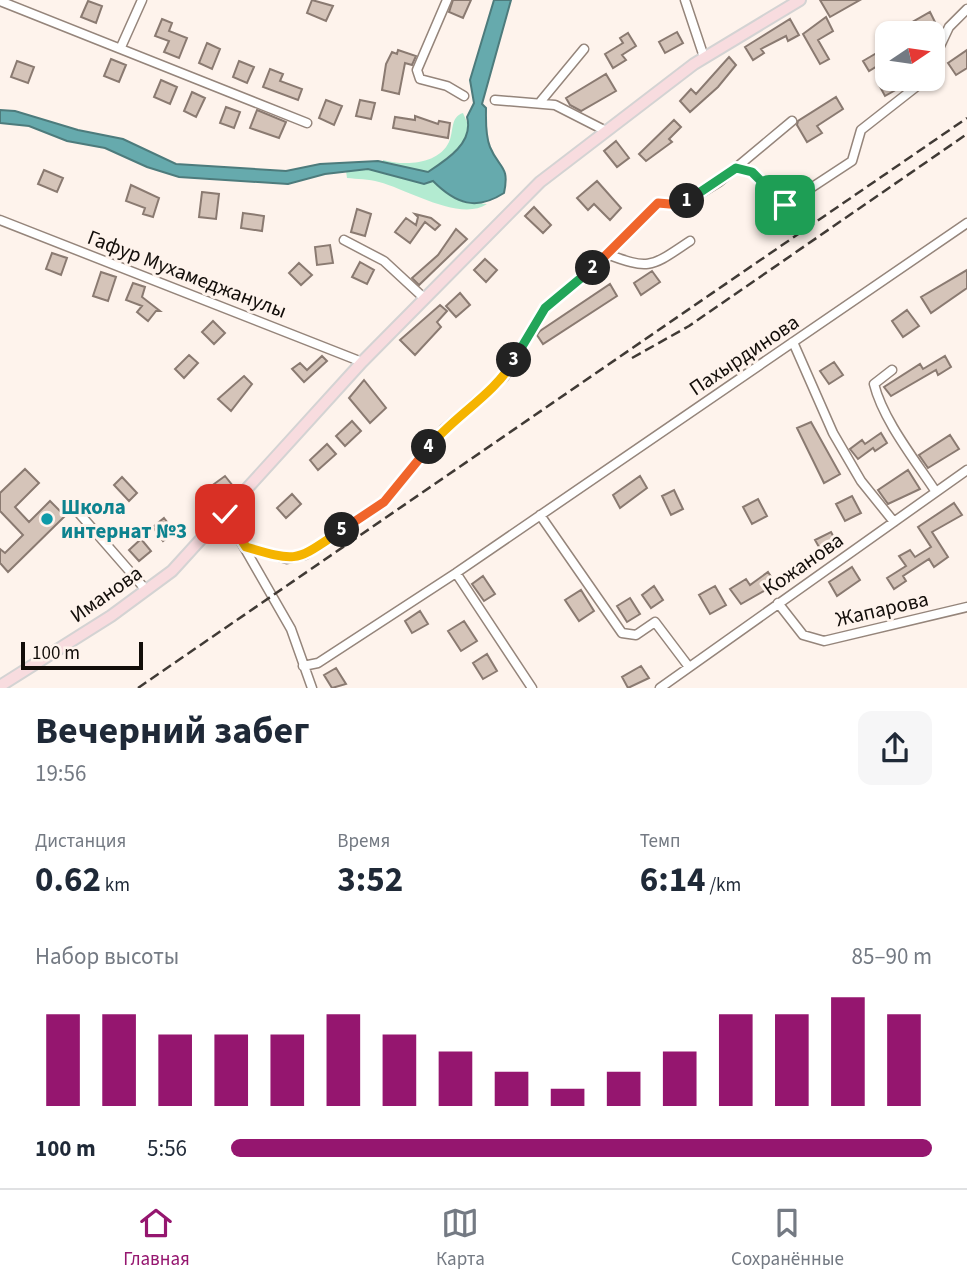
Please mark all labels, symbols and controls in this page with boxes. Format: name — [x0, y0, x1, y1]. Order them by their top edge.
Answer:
north arrow — [875, 21, 945, 91]
map controls — [875, 21, 945, 91]
pin — [755, 175, 815, 235]
pin: 1 — [670, 184, 704, 218]
icon: arrive — [766, 186, 804, 224]
text: 1 — [681, 187, 692, 214]
street label: Гафур Мухамеджанулы — [83, 222, 291, 326]
pin: 2 — [576, 250, 610, 286]
text: 2 — [587, 254, 598, 281]
street label: Пахырдинова — [683, 307, 805, 403]
pin: 3 — [496, 342, 532, 378]
text: 3 — [508, 346, 519, 373]
pin: 4 — [412, 430, 446, 464]
text: 4 — [423, 433, 434, 460]
pin — [195, 484, 255, 544]
place label: Школа интернат №3 — [61, 492, 187, 546]
icon: check — [206, 495, 244, 533]
marker: Школа интернат №3 — [39, 511, 55, 527]
pin: 5 — [324, 512, 360, 548]
text: 5 — [336, 516, 347, 543]
street label: Кожанова — [756, 525, 850, 603]
street label: Иманова — [64, 558, 148, 630]
street label: Жапарова — [833, 584, 931, 634]
scale bar — [21, 638, 144, 670]
text: 100 m — [32, 640, 80, 667]
text: Вечерний забег — [35, 704, 310, 758]
button: share — [858, 711, 932, 785]
text: 19:56 — [35, 757, 86, 790]
text: Дистанция — [35, 828, 126, 855]
text: Время — [337, 828, 390, 855]
text: Темп — [640, 828, 681, 855]
text: 0.62 — [35, 855, 101, 905]
text: 3:52 — [337, 855, 403, 905]
text: 6:14 — [640, 855, 706, 905]
text: km — [101, 872, 130, 899]
text: /km — [706, 872, 741, 899]
text: Набор высоты — [35, 940, 179, 973]
text: 85–90 m — [852, 940, 932, 973]
text: 100 m — [35, 1132, 96, 1165]
text: 5:56 — [147, 1132, 187, 1165]
tab: Главная — [123, 1204, 190, 1273]
tab: Карта — [436, 1204, 485, 1273]
tab: Сохранённые — [731, 1204, 844, 1273]

